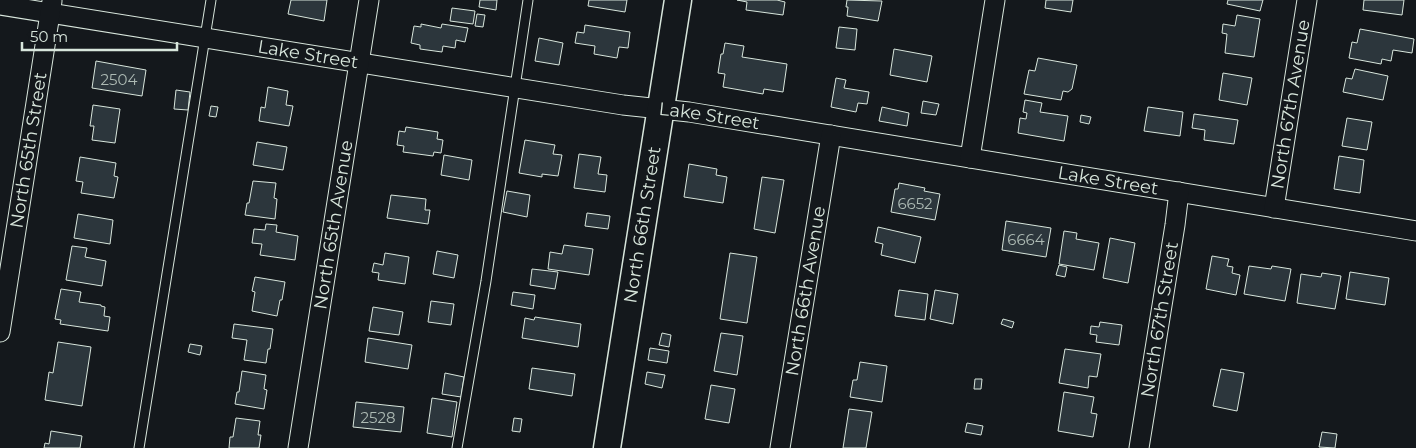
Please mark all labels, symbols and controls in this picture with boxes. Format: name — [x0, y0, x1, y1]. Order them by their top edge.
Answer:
street label: North 67th Avenue — [1266, 18, 1315, 190]
scale bar — [22, 20, 178, 52]
text: 50 m — [30, 27, 68, 46]
street label: Lake Street — [256, 36, 360, 73]
house number: 2504 — [101, 70, 138, 89]
street label: North 65th Street — [5, 71, 52, 230]
street label: Lake Street — [658, 98, 761, 134]
street label: North 65th Avenue — [309, 139, 358, 311]
street label: North 66th Street — [619, 145, 666, 305]
street label: Lake Street — [1056, 162, 1160, 200]
house number: 6652 — [897, 194, 933, 213]
street label: North 66th Avenue — [781, 204, 830, 378]
house number: 6664 — [1007, 230, 1045, 249]
street label: North 67th Street — [1136, 240, 1183, 399]
house number: 2528 — [360, 408, 396, 427]

